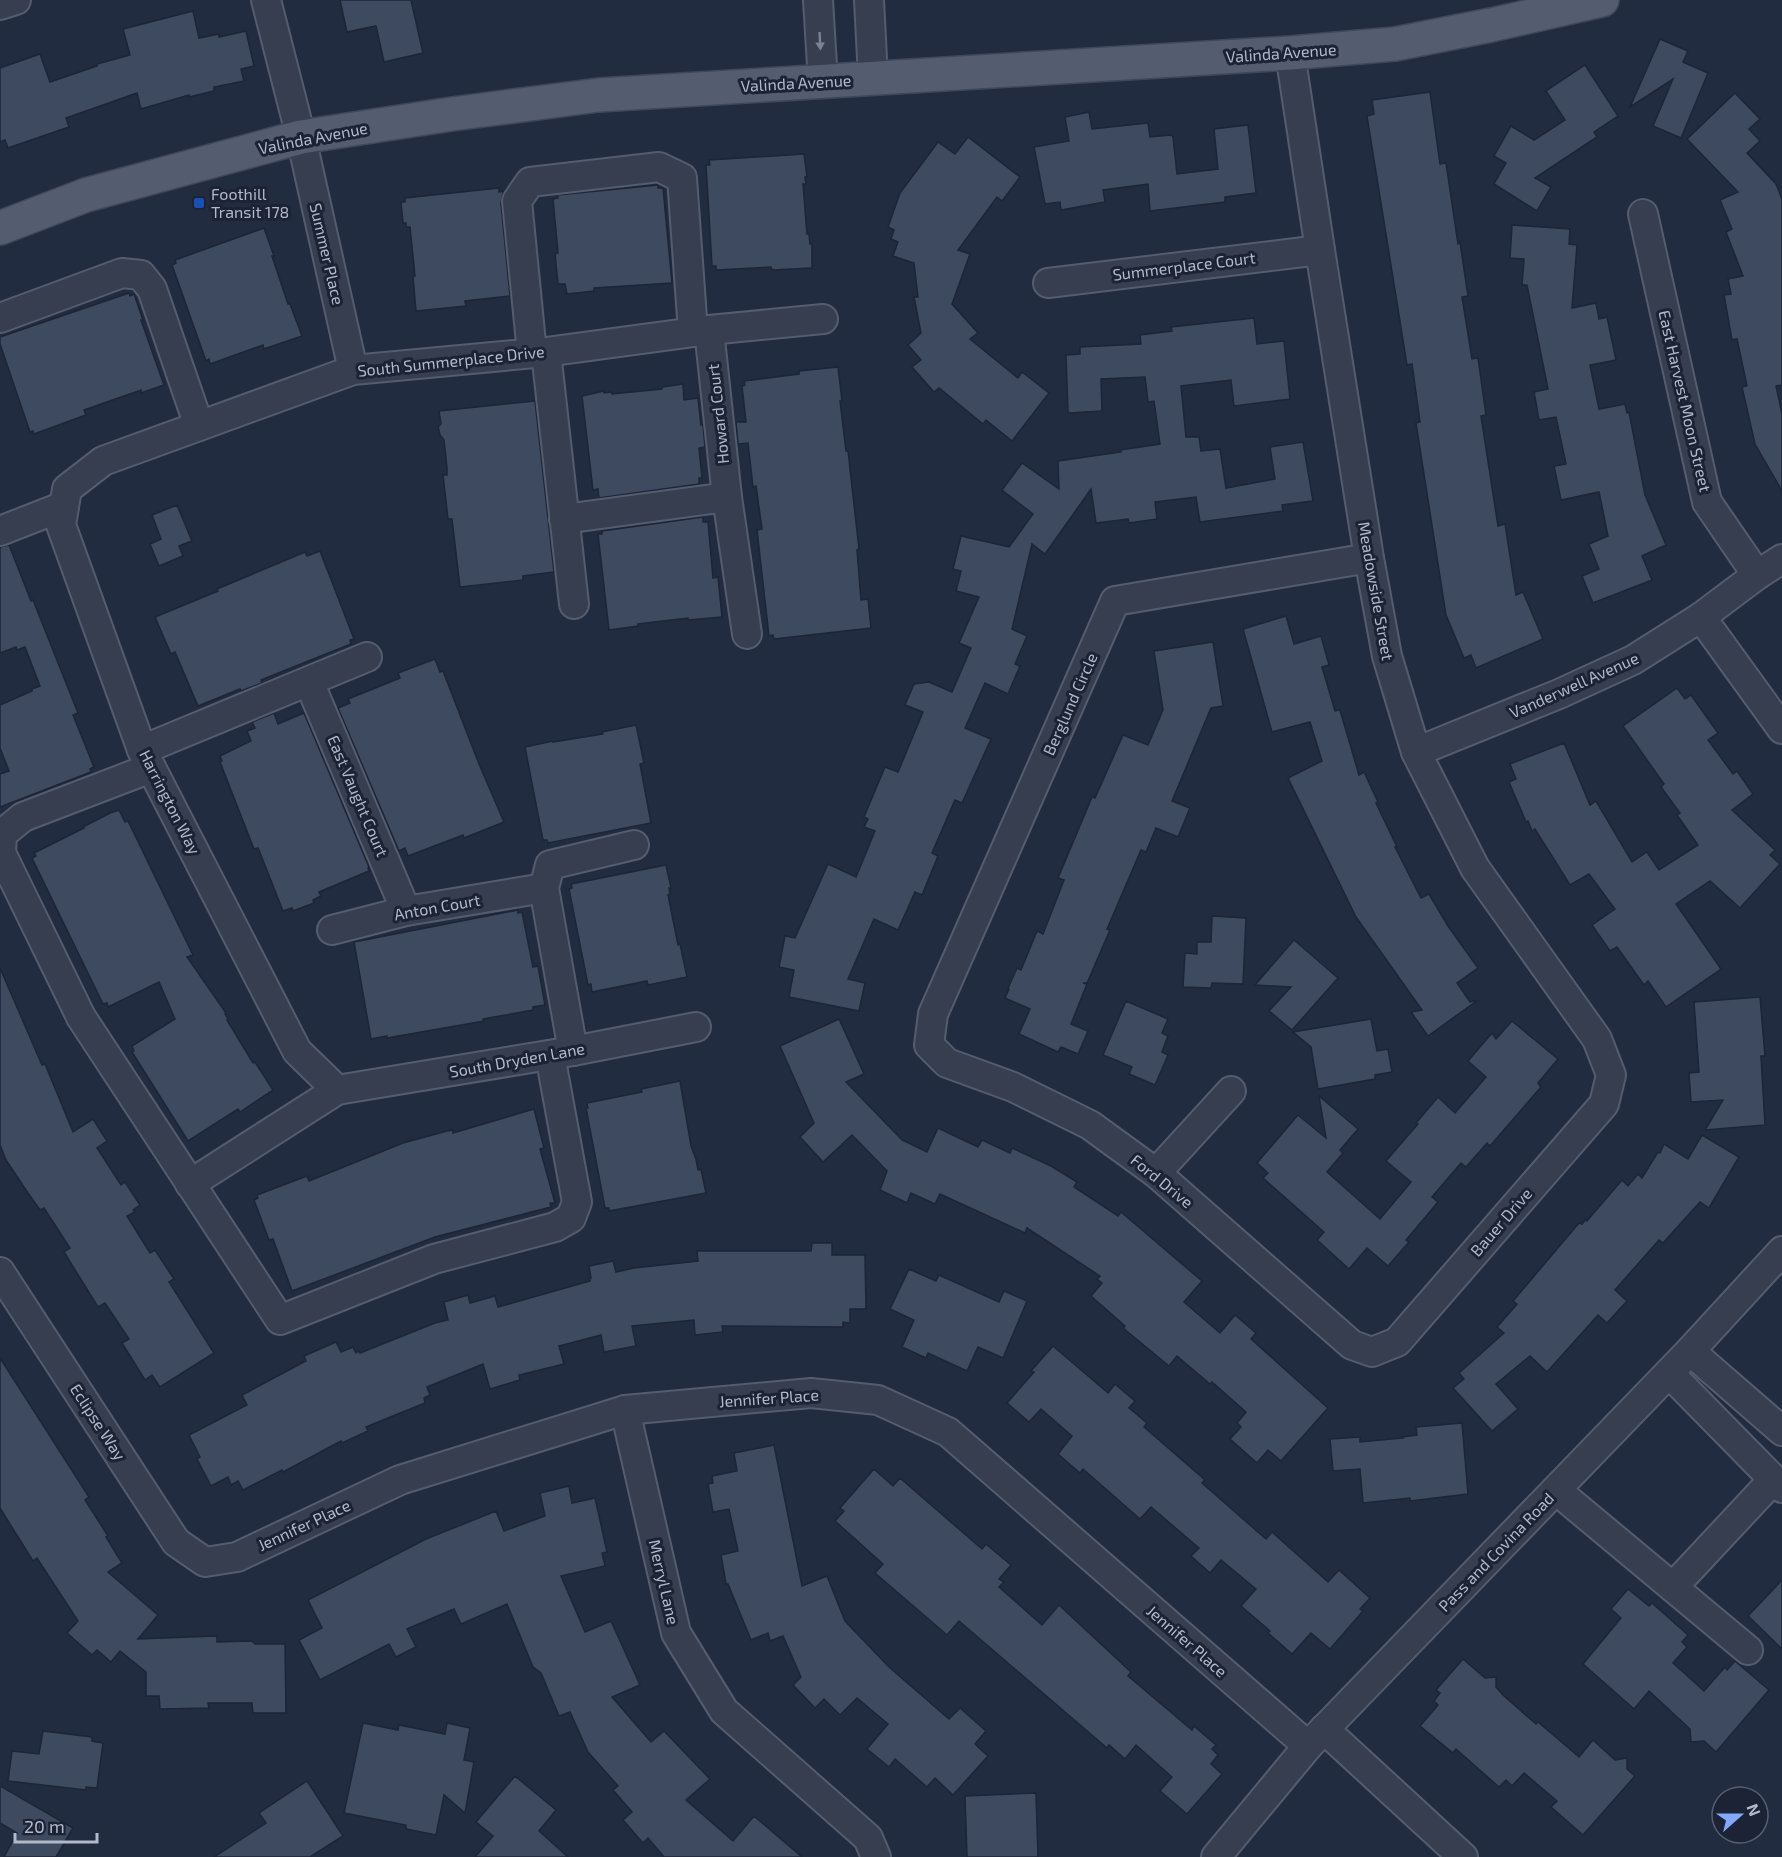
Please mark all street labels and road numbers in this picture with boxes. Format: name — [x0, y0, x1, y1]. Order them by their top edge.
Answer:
street label: Valinda Avenue — [1225, 39, 1337, 66]
street label: Valinda Avenue — [740, 70, 852, 95]
street label: Valinda Avenue — [257, 118, 369, 157]
street label: Summer Place — [307, 201, 348, 307]
street label: Summerplace Court — [1111, 247, 1256, 284]
street label: East Harvest Moon Street — [1655, 308, 1716, 494]
street label: South Summerplace Drive — [357, 341, 545, 380]
street label: Howard Court — [703, 363, 732, 465]
street label: Meadowside Street — [1355, 520, 1398, 662]
street label: Vanderwell Avenue — [1506, 648, 1641, 722]
street label: Berglund Circle — [1038, 650, 1101, 758]
street label: East Vaught Court — [324, 732, 393, 859]
street label: Harrington Way — [136, 746, 205, 858]
street label: Anton Court — [392, 890, 481, 923]
street label: South Dryden Lane — [448, 1038, 586, 1081]
street label: Ford Drive — [1127, 1150, 1197, 1211]
street label: Bauer Drive — [1466, 1184, 1535, 1260]
street label: Eclipse Way — [67, 1380, 130, 1464]
street label: Jennifer Place — [718, 1385, 820, 1410]
street label: Pass and Covina Road — [1434, 1488, 1557, 1615]
street label: Jennifer Place — [254, 1495, 353, 1554]
street label: Merryl Lane — [645, 1537, 684, 1626]
street label: Jennifer Place — [1143, 1601, 1231, 1681]

